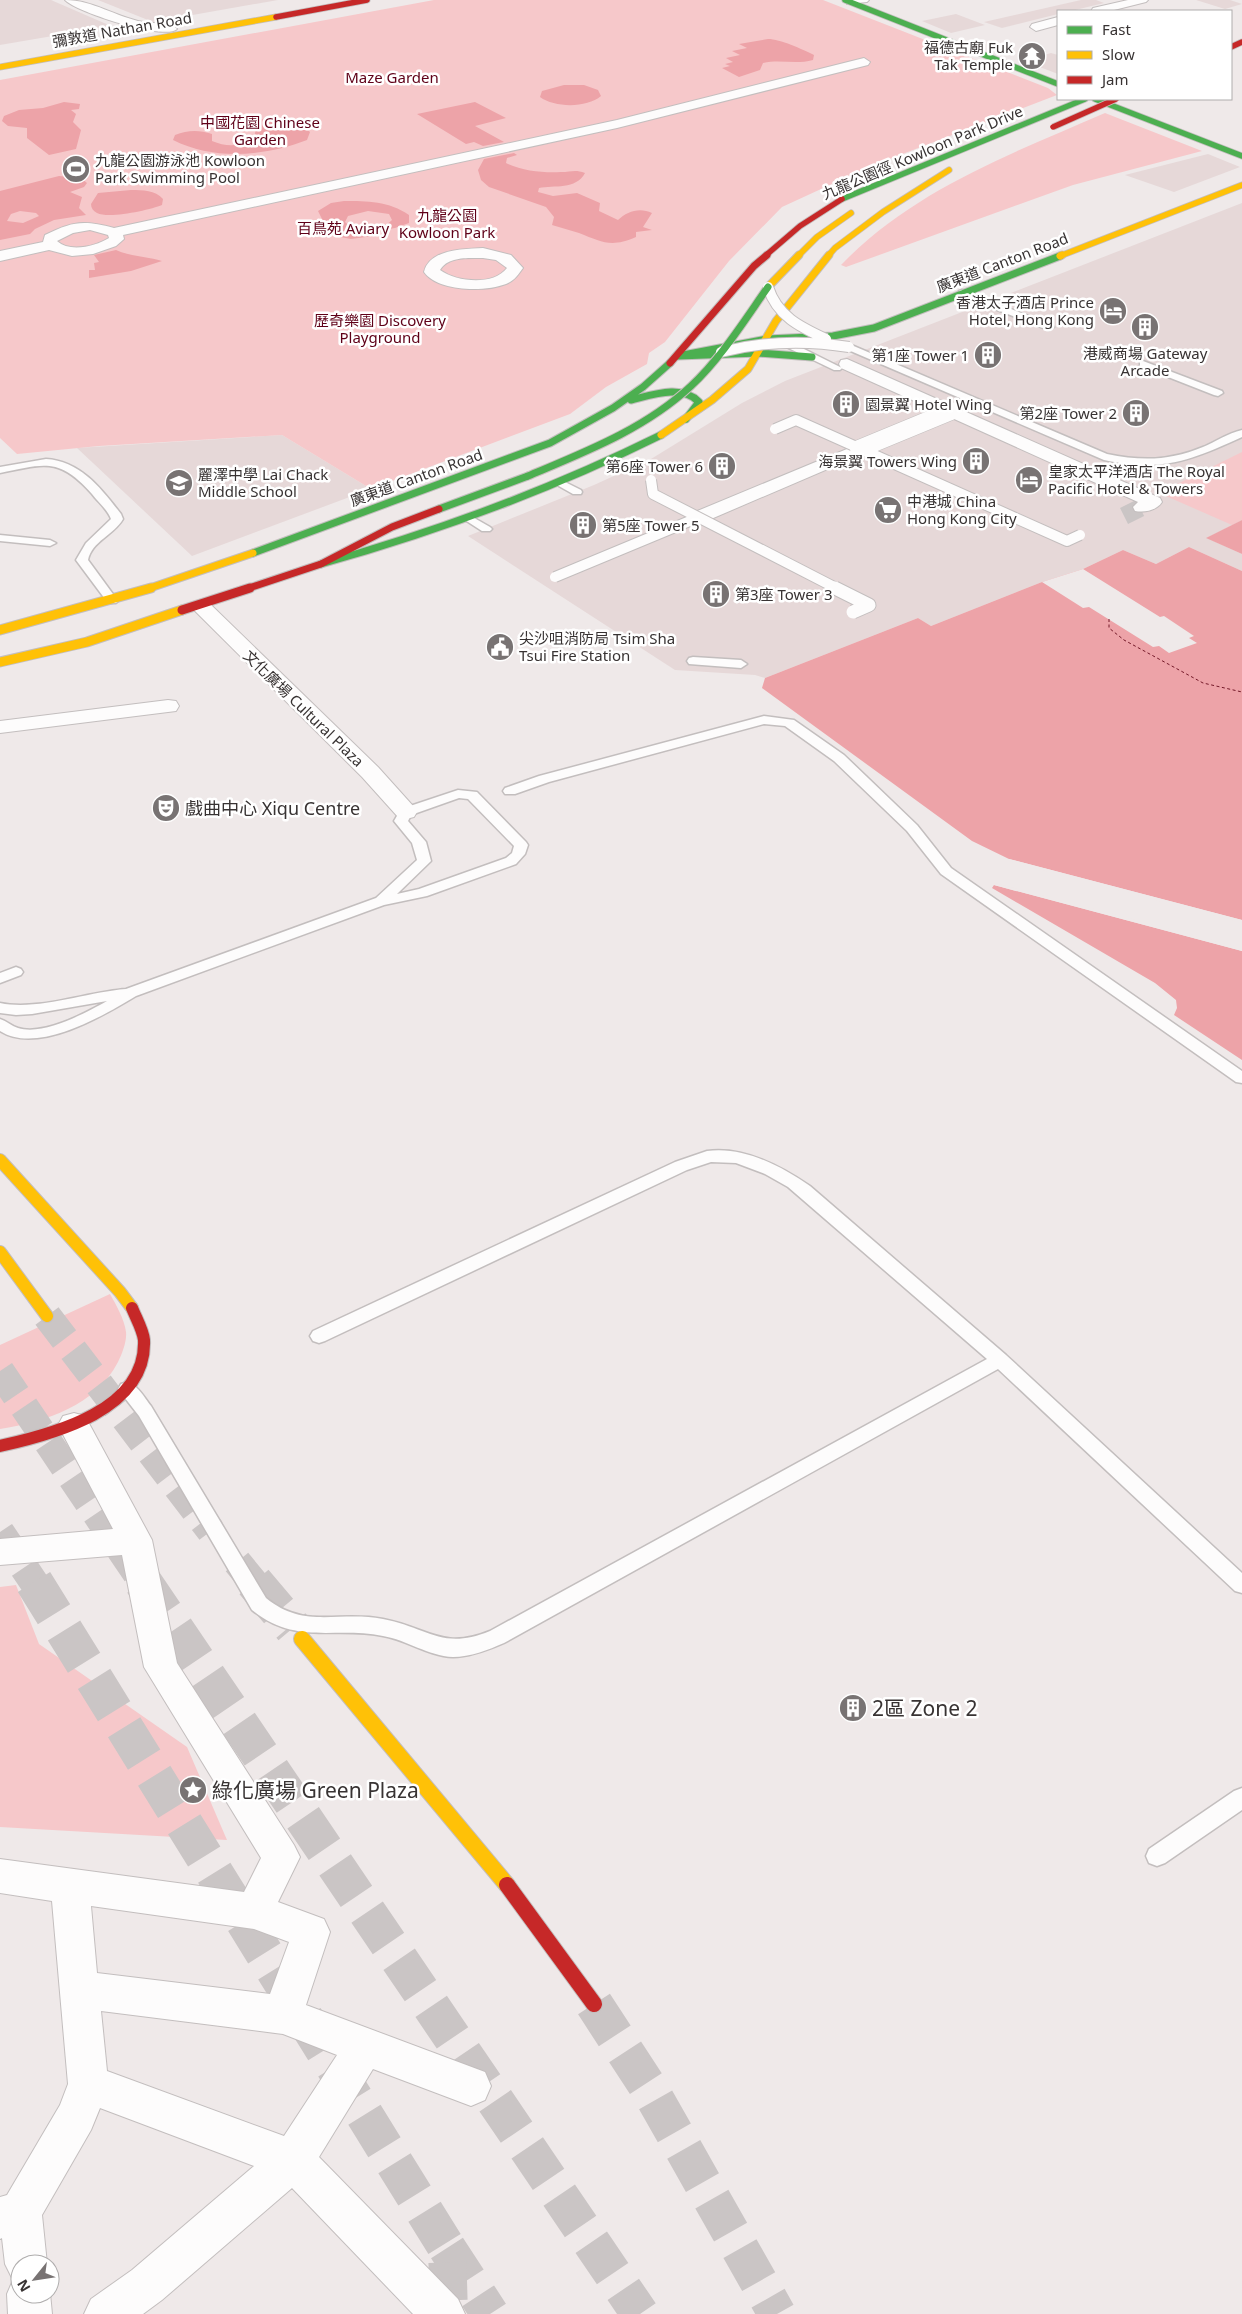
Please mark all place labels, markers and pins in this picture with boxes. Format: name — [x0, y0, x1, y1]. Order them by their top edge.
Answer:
place label: 福德古廟 Fuk Tak Temple — [924, 37, 1013, 74]
temple icon: 福德古廟 Fuk Tak Temple — [1017, 41, 1047, 71]
place label: 九龍公園游泳池 Kowloon Park Swimming Pool — [95, 150, 265, 187]
sports icon: 九龍公園游泳池 Kowloon Park Swimming Pool — [61, 154, 91, 184]
place label: 香港太子酒店 Prince Hotel, Hong Kong — [956, 292, 1094, 329]
hotel icon: 香港太子酒店 Prince Hotel, Hong Kong — [1098, 296, 1128, 326]
building icon: 港威商場 Gateway Arcade — [1130, 312, 1160, 342]
building icon: 第1座 Tower 1 — [973, 340, 1003, 370]
place label: 港威商場 Gateway Arcade — [1083, 343, 1208, 380]
place label: 第1座 Tower 1 — [872, 345, 969, 365]
building icon: 園景翼 Hotel Wing — [831, 389, 861, 419]
place label: 園景翼 Hotel Wing — [865, 394, 992, 414]
building icon: 第2座 Tower 2 — [1121, 398, 1151, 428]
place label: 第2座 Tower 2 — [1020, 403, 1117, 423]
building icon: 海景翼 Towers Wing — [961, 446, 991, 476]
building icon: 第6座 Tower 6 — [707, 451, 737, 481]
place label: 海景翼 Towers Wing — [818, 451, 957, 471]
place label: 第6座 Tower 6 — [606, 456, 703, 476]
place label: 皇家太平洋酒店 The Royal Pacific Hotel & Towers — [1048, 461, 1225, 498]
place label: 麗澤中學 Lai Chack Middle School — [198, 464, 328, 501]
hotel icon: 皇家太平洋酒店 The Royal Pacific Hotel & Towers — [1014, 465, 1044, 495]
school or university icon: 麗澤中學 Lai Chack Middle School — [164, 468, 194, 498]
place label: 中港城 China Hong Kong City — [907, 491, 1017, 528]
supermarket icon: 中港城 China Hong Kong City — [873, 495, 903, 525]
building icon: 第5座 Tower 5 — [568, 510, 598, 540]
place label: 第5座 Tower 5 — [602, 515, 699, 535]
building icon: 第3座 Tower 3 — [701, 579, 731, 609]
place label: 第3座 Tower 3 — [735, 584, 832, 604]
place label: 尖沙咀消防局 Tsim Sha Tsui Fire Station — [519, 628, 675, 665]
public building icon: 尖沙咀消防局 Tsim Sha Tsui Fire Station — [485, 632, 515, 662]
theatre icon: 戲曲中心 Xiqu Centre — [151, 793, 181, 823]
place label: 戲曲中心 Xiqu Centre — [185, 796, 360, 820]
building icon: 2區 Zone 2 — [838, 1693, 868, 1723]
place label: 2區 Zone 2 — [872, 1694, 977, 1722]
place icon: 綠化廣場 Green Plaza — [178, 1775, 208, 1805]
place label: 綠化廣場 Green Plaza — [212, 1776, 419, 1804]

